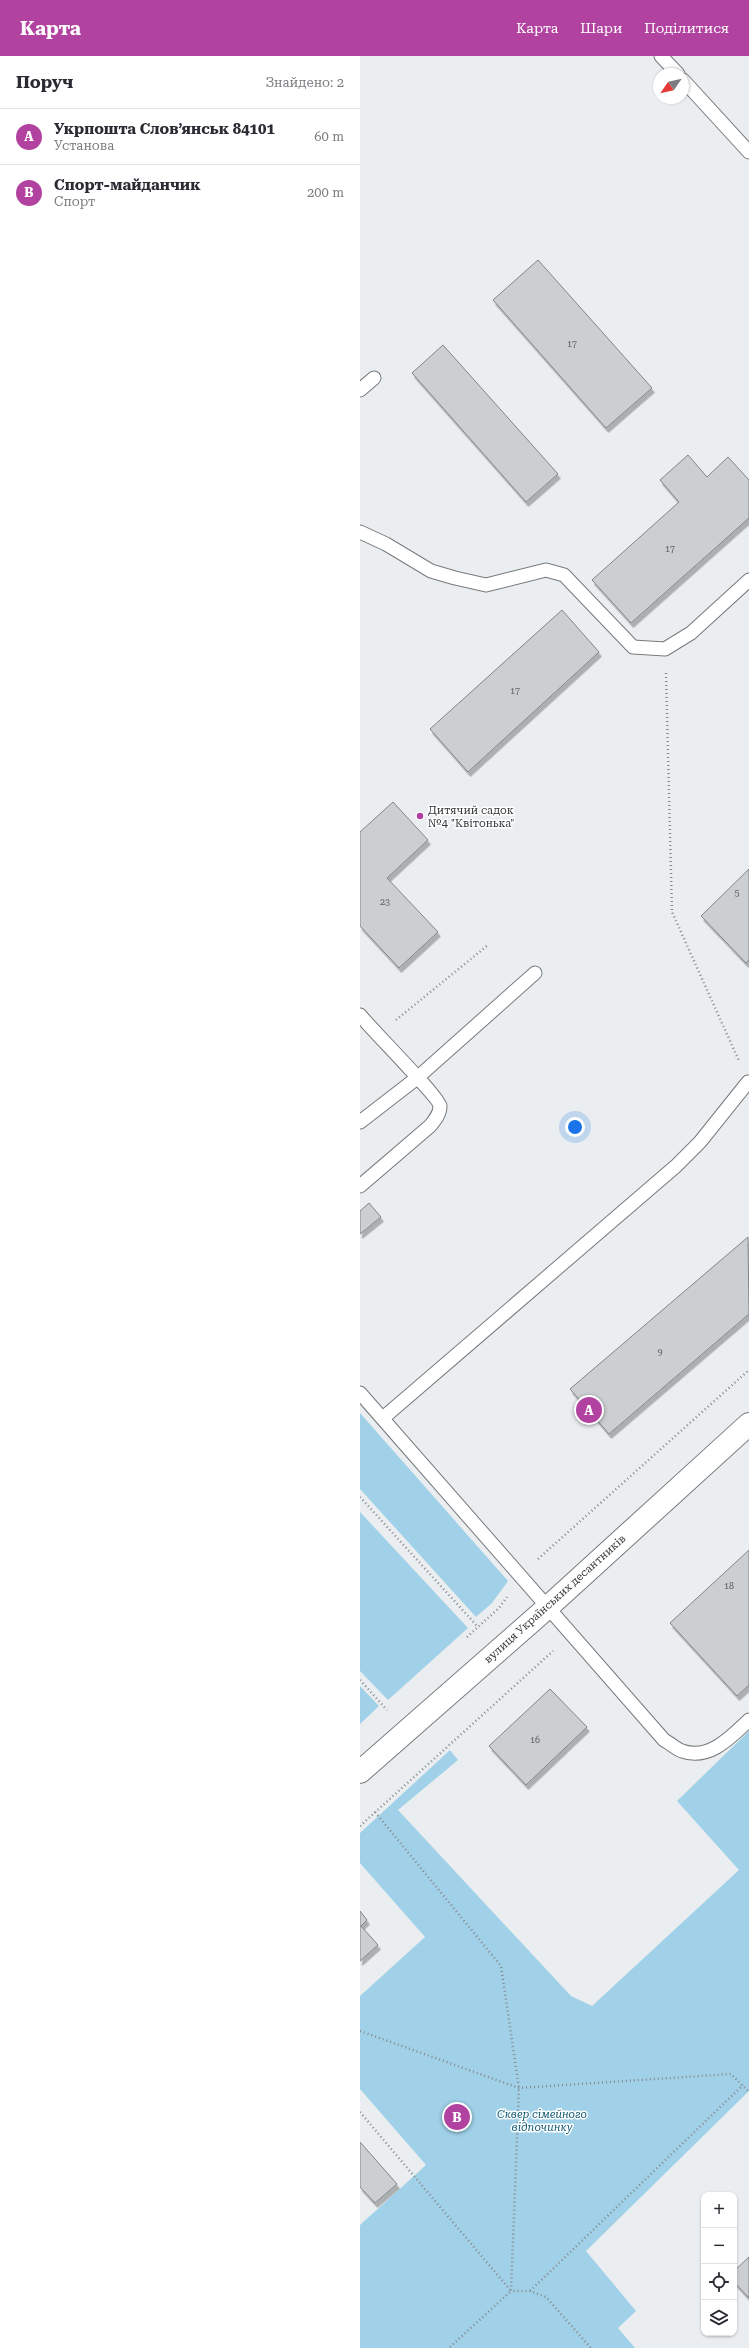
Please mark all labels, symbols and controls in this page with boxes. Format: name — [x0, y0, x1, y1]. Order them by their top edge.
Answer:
text: Карта — [20, 17, 81, 40]
text: Карта — [516, 20, 558, 36]
text: Шари — [580, 20, 622, 36]
text: Поділитися — [644, 20, 729, 36]
north arrow — [653, 68, 689, 104]
text: Поруч — [16, 72, 73, 92]
text: Знайдено: 2 — [265, 75, 344, 90]
text: Укрпошта Слов’янськ 84101 — [54, 120, 275, 138]
text: A — [24, 129, 34, 144]
text: 60 m — [314, 129, 344, 144]
text: Установа — [54, 138, 114, 153]
text: Спорт-майданчик — [54, 176, 201, 194]
text: B — [24, 185, 34, 200]
text: 200 m — [307, 185, 344, 200]
text: Спорт — [54, 194, 95, 209]
house number: 17 — [567, 339, 577, 349]
house number: 17 — [665, 544, 675, 554]
house number: 17 — [510, 686, 520, 696]
place label: Дитячий садок №4 "Квітонька" — [428, 804, 514, 830]
marker: Дитячий садок №4 "Квітонька" — [415, 811, 425, 821]
house number: 5 — [734, 888, 740, 898]
house number: 23 — [380, 897, 390, 907]
your location — [565, 1117, 585, 1137]
house number: 9 — [657, 1347, 663, 1357]
pin: A — [576, 1395, 602, 1425]
street label: вулиця Українських десантників — [482, 1532, 628, 1666]
house number: 18 — [724, 1581, 734, 1591]
house number: 16 — [530, 1735, 540, 1745]
pin: B — [444, 2102, 470, 2132]
park label: Сквер сімейного відпочинку — [497, 2108, 587, 2134]
map controls — [701, 2192, 737, 2336]
button: + — [701, 2192, 737, 2228]
button: − — [701, 2228, 737, 2264]
button: locate — [701, 2264, 737, 2300]
button: layers — [701, 2300, 737, 2336]

